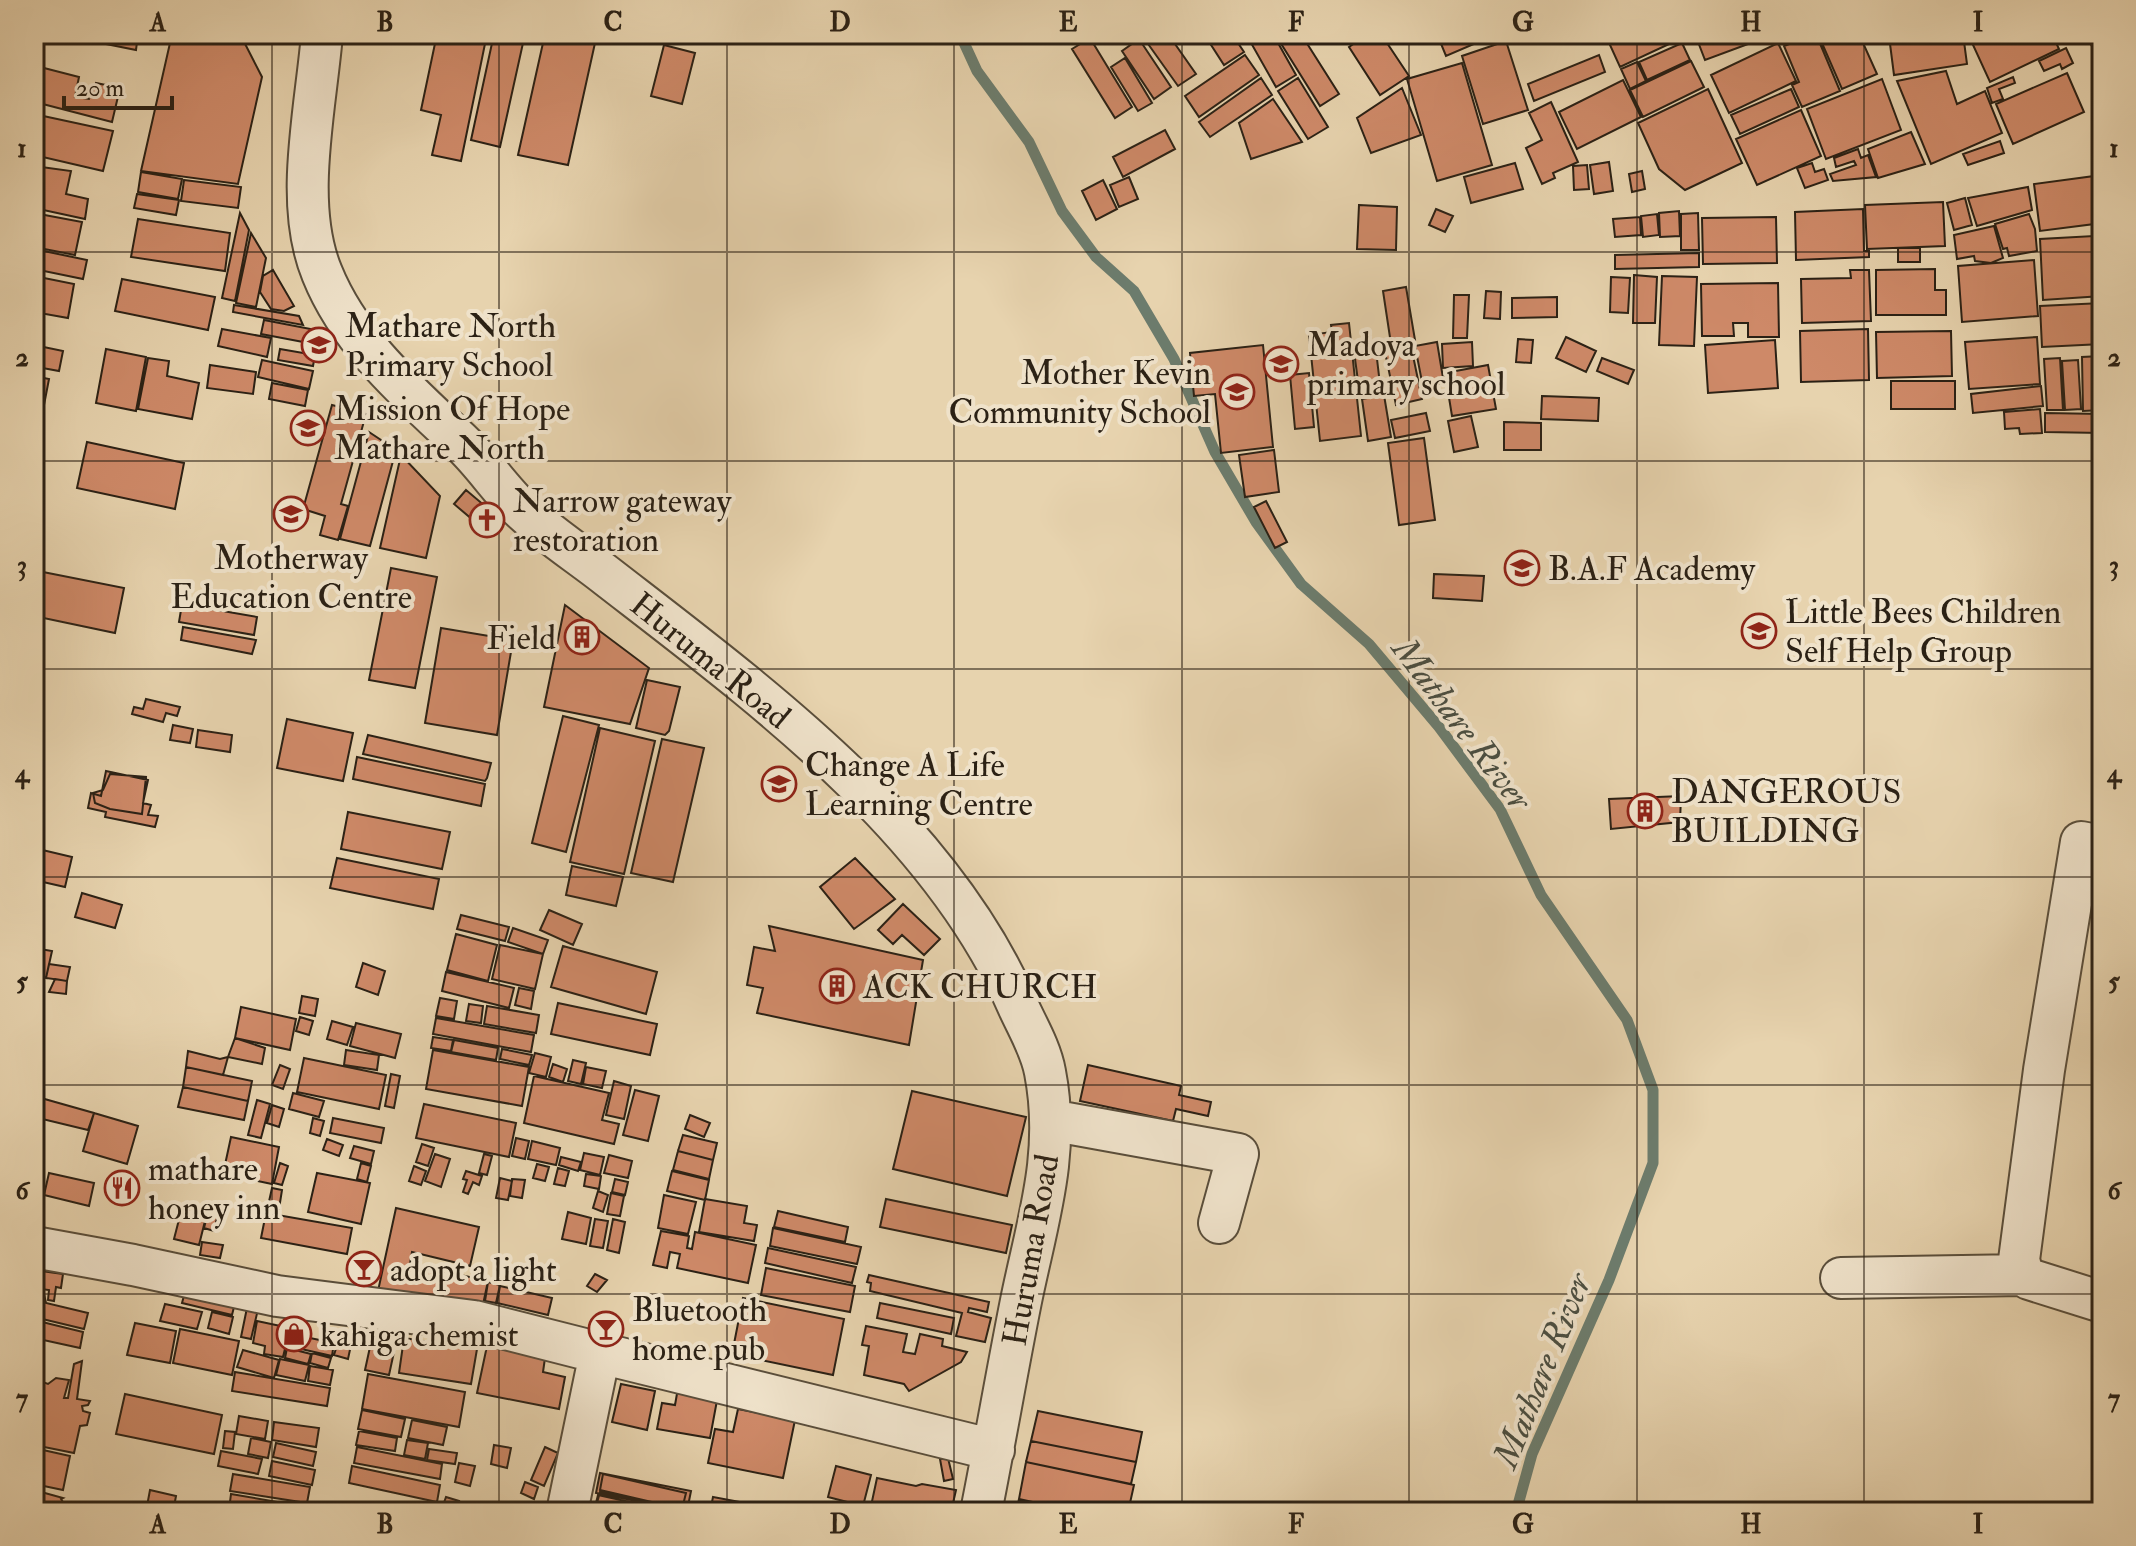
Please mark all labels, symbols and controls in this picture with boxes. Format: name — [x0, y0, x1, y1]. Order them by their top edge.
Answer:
text: A — [149, 7, 167, 39]
text: B — [376, 7, 394, 39]
text: C — [603, 7, 623, 39]
text: D — [829, 7, 851, 39]
text: E — [1059, 7, 1078, 39]
text: F — [1288, 7, 1305, 39]
text: G — [1512, 7, 1534, 39]
text: H — [1740, 7, 1762, 39]
text: I — [1973, 7, 1983, 39]
scale bar — [64, 60, 172, 110]
text: 20 m — [76, 73, 125, 104]
text: 1 — [17, 133, 27, 165]
text: 1 — [2109, 133, 2119, 165]
place label: Mathare North Primary School — [345, 305, 556, 387]
place label: Madoya primary school — [1306, 324, 1506, 406]
school or university icon: Mathare North Primary School — [300, 326, 338, 364]
text: 2 — [15, 342, 29, 374]
text: 2 — [2107, 342, 2121, 374]
school or university icon: Madoya primary school — [1262, 345, 1300, 383]
place label: Mother Kevin Community School — [948, 352, 1211, 434]
school or university icon: Mother Kevin Community School — [1218, 373, 1256, 411]
place label: Mission Of Hope Mathare North — [334, 388, 570, 470]
school or university icon: Mission Of Hope Mathare North — [289, 409, 327, 447]
place label: Narrow gateway restoration — [513, 480, 733, 562]
school or university icon: Motherway Education Centre — [272, 495, 310, 533]
church icon: Narrow gateway restoration — [468, 501, 506, 539]
place label: Motherway Education Centre — [170, 537, 412, 619]
place label: B.A.F Academy — [1548, 548, 1756, 591]
school or university icon: B.A.F Academy — [1503, 549, 1541, 587]
text: 3 — [17, 550, 27, 582]
text: 3 — [2109, 550, 2119, 582]
street label: Huruma Road — [621, 583, 799, 739]
place label: Little Bees Children Self Help Group — [1785, 591, 2061, 673]
school or university icon: Little Bees Children Self Help Group — [1740, 612, 1778, 650]
place label: Field — [487, 617, 556, 660]
building icon: Field — [563, 618, 601, 656]
water label: Mathare River — [1381, 627, 1543, 821]
place label: Change A Life Learning Centre — [805, 744, 1033, 826]
text: 4 — [14, 758, 31, 790]
text: 4 — [2106, 758, 2123, 790]
school or university icon: Change A Life Learning Centre — [760, 765, 798, 803]
place label: DANGEROUS BUILDING — [1671, 771, 1901, 853]
building icon: DANGEROUS BUILDING — [1626, 792, 1664, 830]
text: 5 — [16, 966, 28, 998]
place label: ACK CHURCH — [862, 966, 1098, 1009]
text: 5 — [2108, 966, 2120, 998]
building icon: ACK CHURCH — [818, 967, 856, 1005]
place label: mathare honey inn — [148, 1148, 280, 1230]
street label: Huruma Road — [993, 1151, 1070, 1350]
restaurant icon: mathare honey inn — [103, 1169, 141, 1207]
text: 6 — [15, 1175, 30, 1207]
text: 6 — [2107, 1175, 2122, 1207]
place label: adopt a light — [390, 1249, 557, 1292]
bar icon: adopt a light — [345, 1250, 383, 1288]
water label: Mathare River — [1482, 1265, 1602, 1476]
place label: Bluetooth home pub — [632, 1289, 767, 1371]
bar icon: Bluetooth home pub — [587, 1310, 625, 1348]
place label: kahiga chemist — [320, 1314, 519, 1357]
shop icon: kahiga chemist — [275, 1315, 313, 1353]
text: 7 — [16, 1383, 28, 1415]
text: 7 — [2108, 1383, 2120, 1415]
text: A — [149, 1509, 167, 1541]
text: B — [376, 1509, 394, 1541]
text: C — [603, 1509, 623, 1541]
text: D — [829, 1509, 851, 1541]
text: E — [1059, 1509, 1078, 1541]
text: F — [1288, 1509, 1305, 1541]
text: G — [1512, 1509, 1534, 1541]
text: H — [1740, 1509, 1762, 1541]
text: I — [1973, 1509, 1983, 1541]

